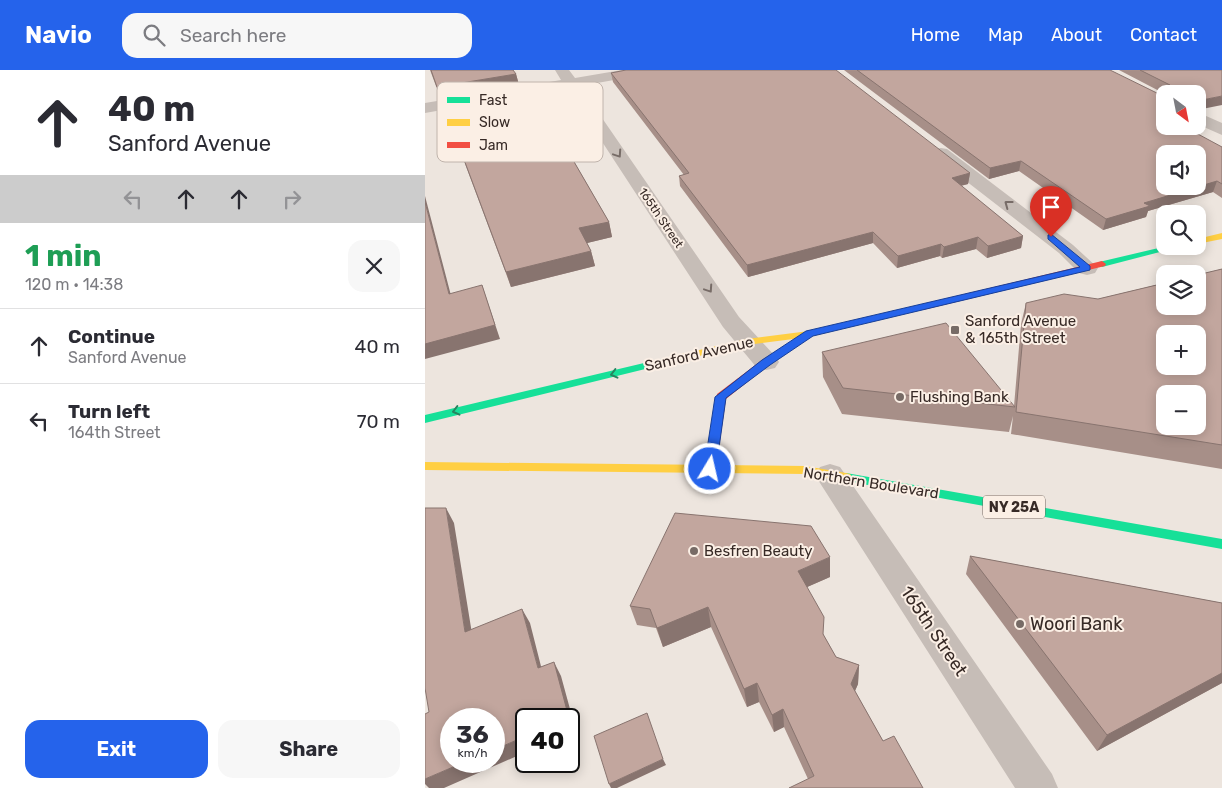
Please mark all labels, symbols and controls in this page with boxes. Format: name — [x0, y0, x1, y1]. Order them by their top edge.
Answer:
search box — [122, 13, 472, 58]
text: Navio — [25, 21, 92, 49]
icon: search — [140, 21, 168, 49]
text: Search here — [180, 24, 286, 47]
text: Home — [911, 24, 960, 46]
text: Map — [988, 24, 1023, 46]
text: About — [1051, 24, 1102, 46]
text: Contact — [1130, 24, 1197, 46]
legend — [437, 82, 603, 162]
north arrow — [1156, 85, 1206, 135]
map controls — [1156, 85, 1206, 435]
text: 40 m — [108, 88, 195, 130]
icon: ahead — [25, 90, 90, 155]
text: Fast — [479, 92, 508, 109]
text: Slow — [479, 114, 510, 131]
text: Sanford Avenue — [108, 130, 271, 157]
text: Jam — [479, 137, 508, 154]
button: sound — [1156, 145, 1206, 195]
one-way arrow — [612, 148, 621, 158]
icon: left — [119, 185, 147, 213]
icon: ahead — [172, 185, 200, 213]
icon: ahead — [225, 185, 253, 213]
icon: right — [278, 185, 306, 213]
street label: 165th Street — [636, 185, 686, 251]
pin — [1030, 186, 1072, 237]
icon: arrive — [1037, 193, 1065, 221]
one-way arrow — [1004, 201, 1014, 210]
button: search — [1156, 205, 1206, 255]
text: 1 min — [25, 238, 102, 274]
button: close — [348, 240, 400, 292]
button: layers — [1156, 265, 1206, 315]
text: 120 m · 14:38 — [25, 275, 123, 294]
one-way arrow — [702, 284, 712, 293]
place label: Sanford Avenue & 165th Street — [965, 312, 1076, 347]
marker: Sanford Avenue & 165th Street — [949, 324, 961, 336]
text: Continue — [68, 325, 155, 348]
button: + — [1156, 325, 1206, 375]
icon: ahead — [25, 332, 53, 360]
street label: Sanford Avenue — [643, 333, 755, 375]
text: 40 m — [355, 335, 400, 358]
text: Sanford Avenue — [68, 348, 187, 367]
one-way arrow — [610, 368, 619, 379]
button: − — [1156, 385, 1206, 435]
place label: Flushing Bank — [910, 388, 1009, 406]
marker: Flushing Bank — [894, 391, 906, 403]
text: Turn left — [68, 400, 150, 423]
one-way arrow — [452, 405, 461, 416]
icon: left — [25, 407, 53, 435]
text: 70 m — [357, 410, 400, 433]
text: 164th Street — [68, 423, 161, 442]
position arrow — [683, 442, 735, 494]
street label: Northern Boulevard — [802, 463, 940, 503]
road number: NY 25A — [983, 496, 1045, 518]
place label: Besfren Beauty — [704, 542, 812, 560]
marker: Besfren Beauty — [688, 545, 700, 557]
street label: 165th Street — [896, 582, 972, 680]
place label: Woori Bank — [1030, 613, 1123, 635]
marker: Woori Bank — [1014, 618, 1026, 630]
speed limit sign: 40 — [515, 708, 580, 773]
button: Exit — [25, 720, 208, 778]
button: Share — [218, 720, 400, 778]
text: 36 — [456, 720, 489, 749]
text: km/h — [458, 746, 487, 760]

